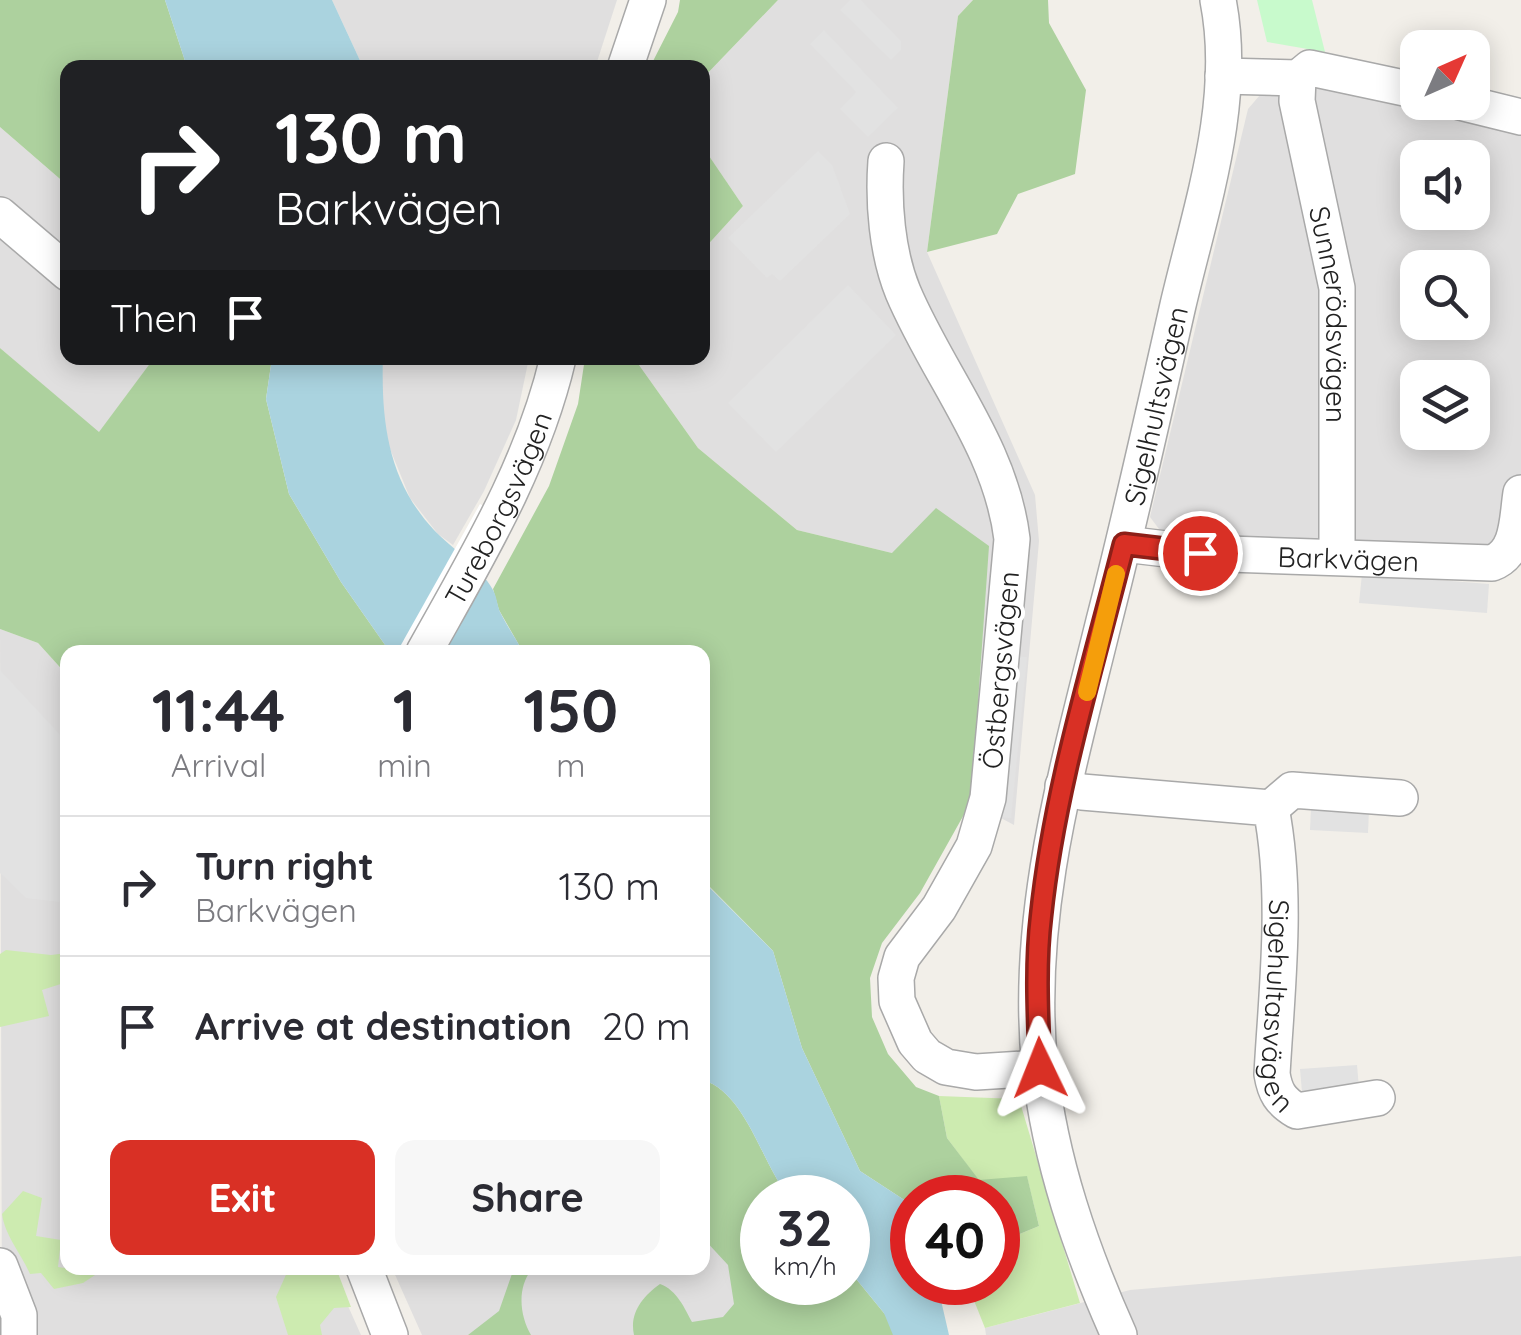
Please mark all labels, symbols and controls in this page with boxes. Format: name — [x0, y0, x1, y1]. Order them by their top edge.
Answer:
north arrow — [1400, 30, 1490, 120]
map controls — [1400, 30, 1490, 450]
text: 130 m — [275, 93, 467, 181]
icon: right — [110, 100, 240, 230]
button: sound — [1400, 140, 1490, 230]
text: Barkvägen — [275, 180, 503, 236]
street label: Sunnerödsvägen — [1302, 203, 1355, 423]
button: search — [1400, 250, 1490, 340]
icon: arrive — [218, 290, 273, 345]
text: Then — [110, 294, 198, 342]
street label: Sigelhultsvägen — [1115, 303, 1195, 509]
button: layers — [1400, 360, 1490, 450]
street label: Tureborgsvägen — [436, 407, 559, 611]
pin — [1158, 511, 1243, 596]
icon: arrive — [1173, 526, 1228, 581]
street label: Barkvägen — [1277, 538, 1420, 578]
street label: Östbergsvägen — [974, 570, 1026, 770]
text: 11:44 — [152, 672, 285, 747]
text: 1 — [393, 672, 416, 747]
text: 150 — [523, 672, 618, 747]
text: Arrival — [171, 745, 266, 785]
text: min — [377, 745, 432, 785]
text: m — [556, 745, 585, 785]
text: Turn right — [195, 842, 374, 890]
icon: right — [110, 859, 165, 914]
text: 130 m — [558, 862, 660, 910]
text: Barkvägen — [195, 890, 357, 930]
street label: Sigehultasvägen — [1254, 899, 1302, 1119]
icon: arrive — [110, 999, 165, 1054]
text: Arrive at destination — [195, 1002, 572, 1050]
text: 20 m — [602, 1002, 691, 1050]
position arrow — [988, 1016, 1092, 1120]
button: Exit — [110, 1140, 375, 1255]
button: Share — [395, 1140, 660, 1255]
speed limit sign: 40 — [890, 1175, 1020, 1305]
text: 32 — [777, 1196, 833, 1259]
text: km/h — [773, 1250, 837, 1281]

